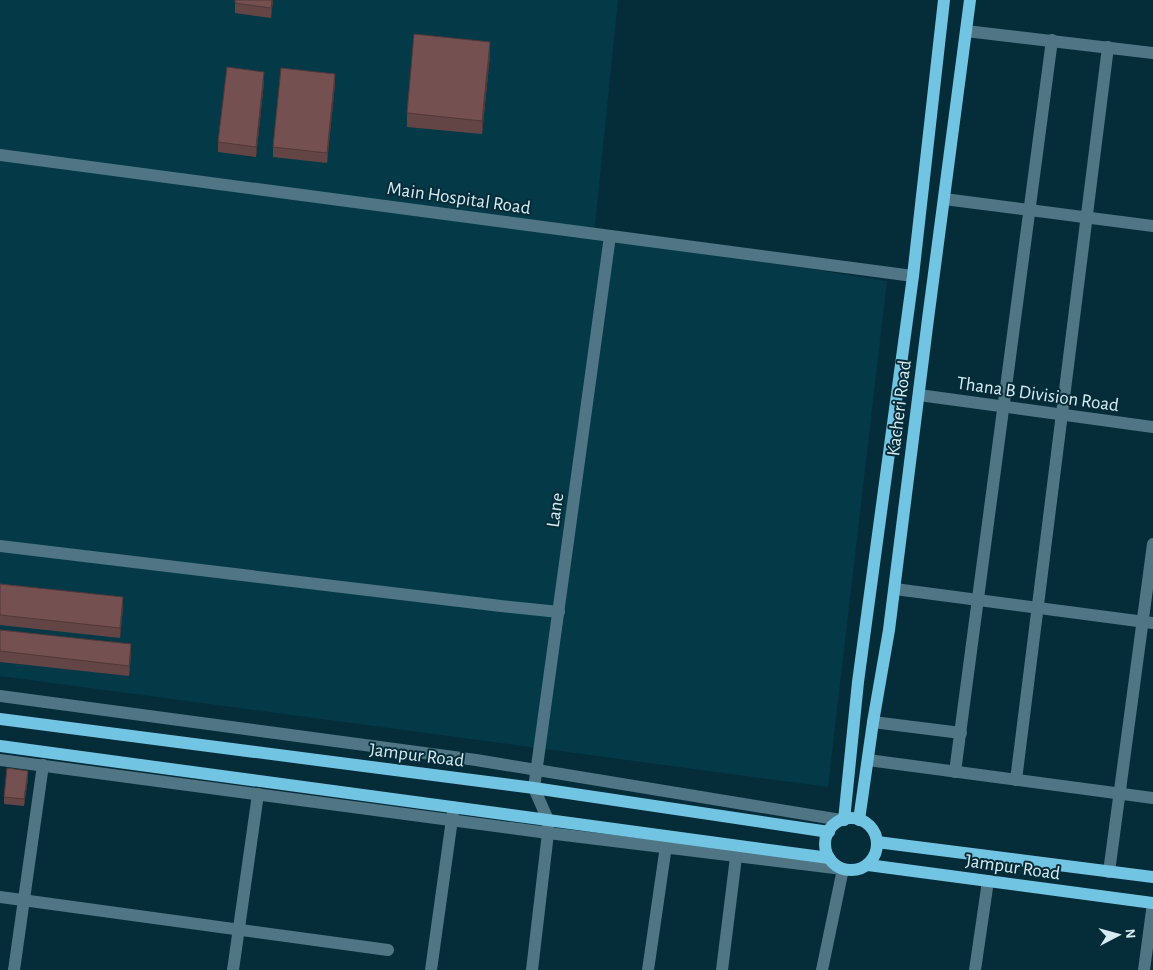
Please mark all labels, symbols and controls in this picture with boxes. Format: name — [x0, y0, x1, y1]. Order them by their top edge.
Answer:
street label: Main Hospital Road — [386, 179, 532, 218]
street label: Kacheri Road — [884, 359, 915, 457]
street label: Thana B Division Road — [955, 374, 1120, 415]
street label: Lane — [544, 492, 567, 529]
street label: Jampur Road — [368, 740, 466, 771]
street label: Jampur Road — [964, 851, 1062, 884]
north arrow — [1093, 910, 1143, 960]
text: N — [1122, 928, 1137, 939]

